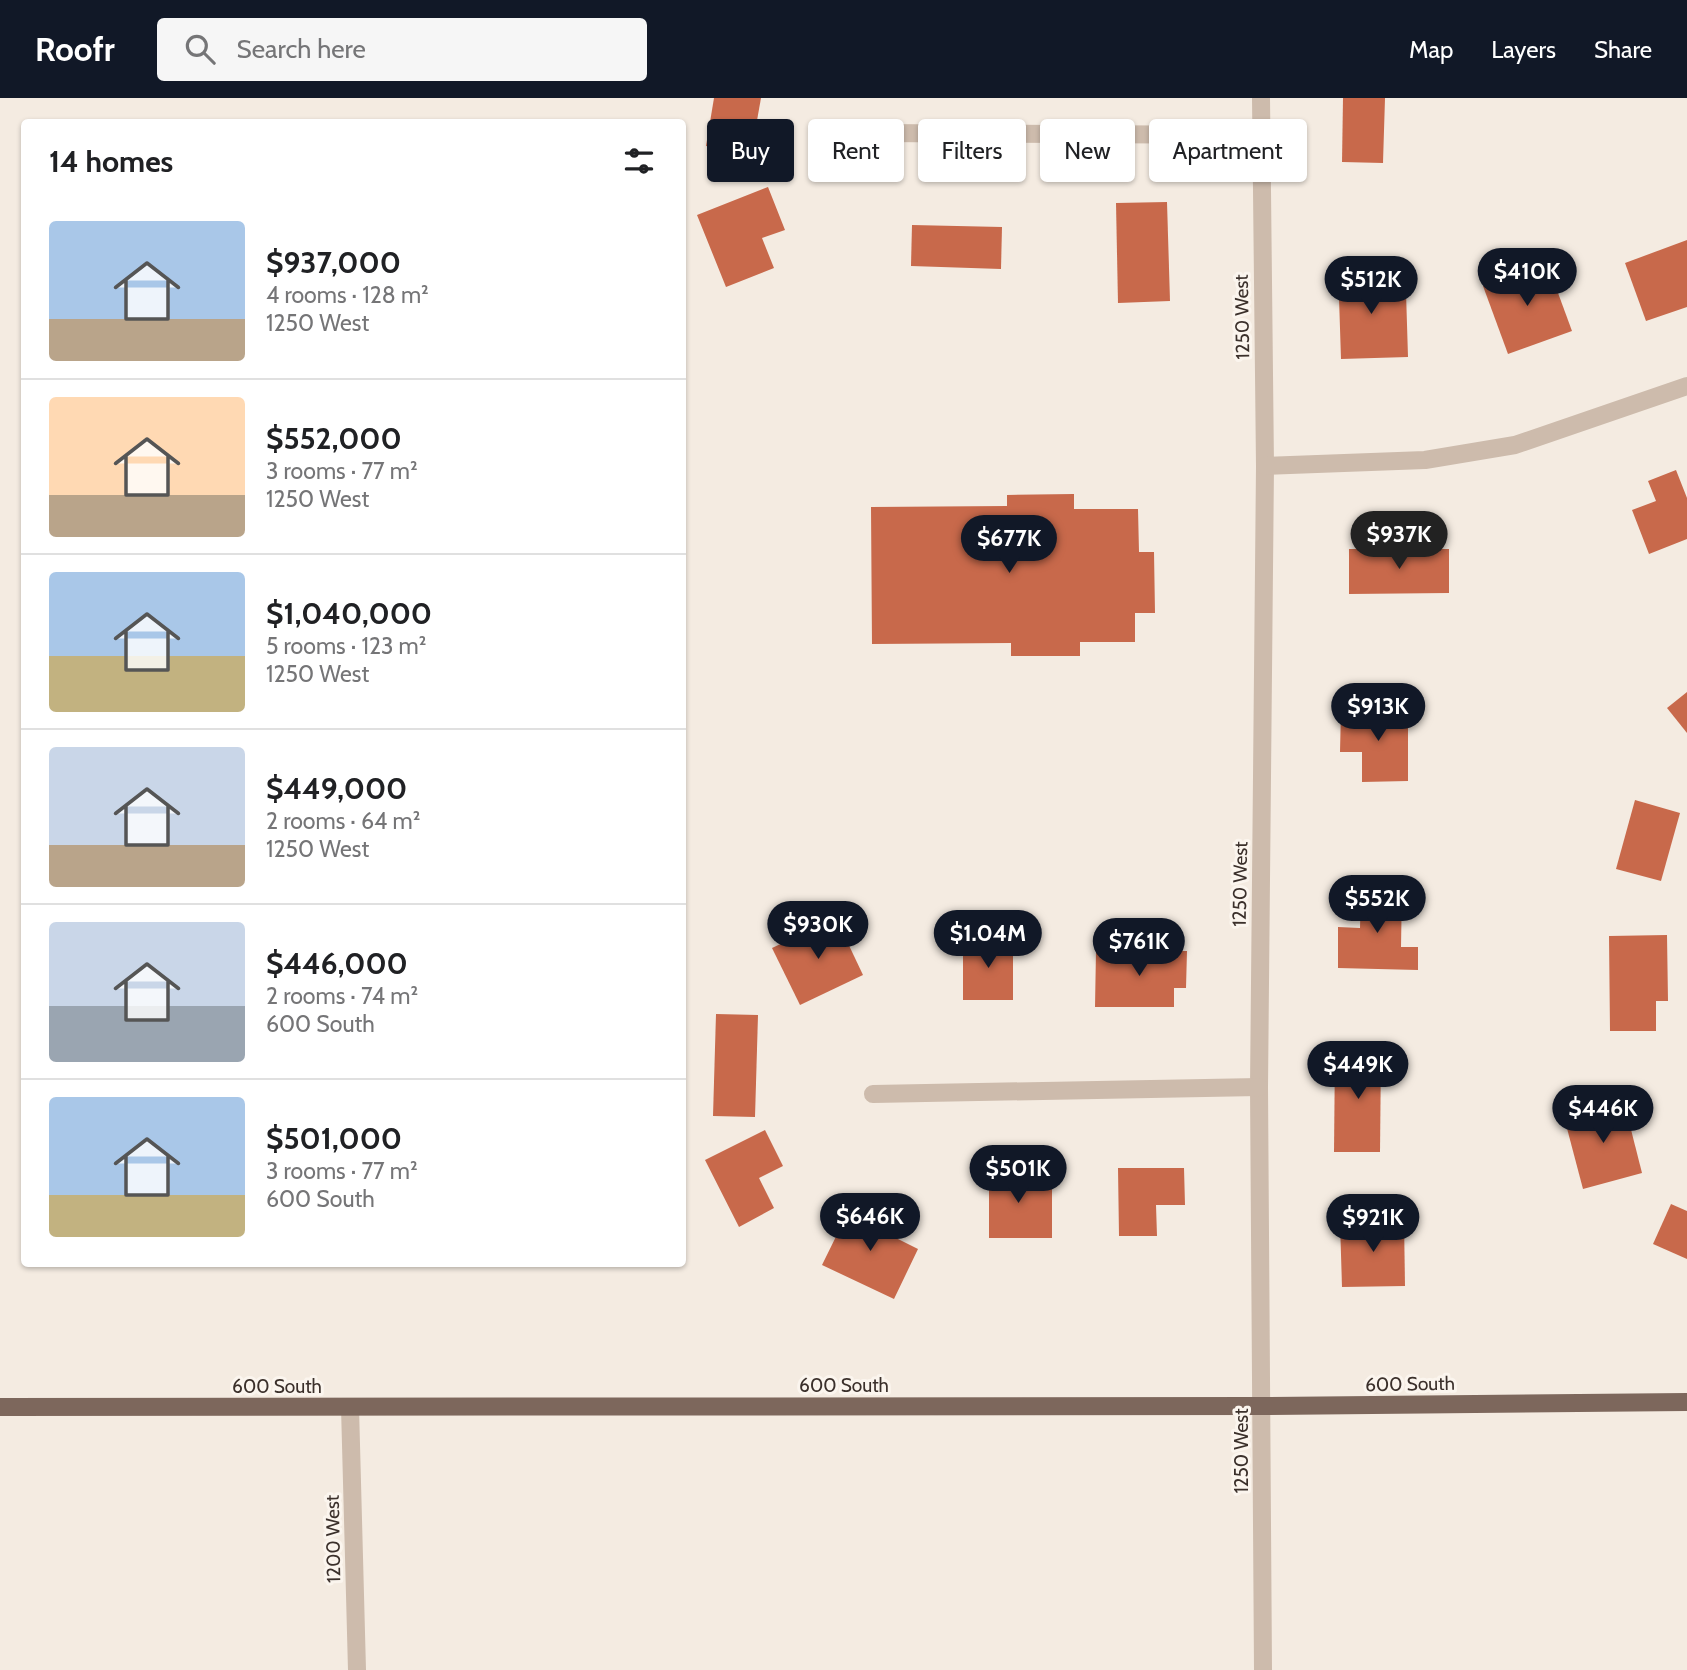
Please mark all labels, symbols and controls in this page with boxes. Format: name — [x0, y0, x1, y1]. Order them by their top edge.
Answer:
search box — [157, 18, 647, 81]
text: Roofr — [35, 29, 115, 69]
icon: search — [181, 30, 219, 68]
text: Search here — [237, 33, 366, 65]
text: Map — [1409, 35, 1453, 64]
text: Layers — [1491, 35, 1556, 64]
text: Share — [1594, 35, 1652, 64]
chip: Buy — [707, 119, 794, 182]
chip: Rent — [808, 119, 904, 182]
chip: Filters — [918, 119, 1026, 182]
chip: New — [1040, 119, 1135, 182]
chip: Apartment — [1149, 119, 1307, 182]
icon: filters — [620, 142, 658, 180]
text: 14 homes — [49, 143, 173, 180]
text: $937,000 — [266, 244, 401, 281]
pin: $410K — [1478, 248, 1576, 308]
icon: home — [105, 249, 189, 333]
pin: $512K — [1322, 256, 1420, 316]
text: $410K — [1494, 257, 1560, 285]
text: $512K — [1341, 265, 1401, 293]
street label: 1250 West — [1230, 274, 1254, 360]
text: 4 rooms · 128 m² — [266, 281, 429, 309]
text: 1250 West — [266, 309, 369, 337]
text: $552,000 — [266, 420, 402, 457]
icon: home — [105, 425, 189, 509]
text: 3 rooms · 77 m² — [266, 457, 418, 485]
text: 1250 West — [266, 485, 369, 513]
pin: $937K — [1350, 512, 1448, 571]
pin: $677K — [960, 516, 1058, 575]
text: $937K — [1367, 520, 1431, 548]
text: $677K — [977, 524, 1041, 552]
text: $1,040,000 — [266, 595, 432, 632]
icon: home — [105, 600, 189, 684]
text: 5 rooms · 123 m² — [266, 632, 426, 660]
text: 1250 West — [266, 660, 369, 688]
pin: $913K — [1329, 684, 1427, 743]
text: $913K — [1347, 692, 1409, 720]
text: $449,000 — [266, 770, 407, 807]
icon: home — [105, 775, 189, 859]
text: 2 rooms · 64 m² — [266, 807, 420, 835]
text: 1250 West — [266, 835, 369, 863]
street label: 1250 West — [1228, 841, 1252, 927]
pin: $552K — [1328, 876, 1426, 935]
text: $552K — [1345, 884, 1409, 912]
pin: $930K — [769, 902, 867, 961]
text: $930K — [783, 910, 853, 938]
pin: $1.04M — [931, 910, 1045, 970]
pin: $761K — [1090, 918, 1188, 978]
text: $1.04M — [950, 919, 1026, 947]
text: $761K — [1109, 927, 1169, 955]
text: $446,000 — [266, 945, 408, 982]
icon: home — [105, 950, 189, 1034]
text: 2 rooms · 74 m² — [266, 982, 418, 1010]
text: 600 South — [266, 1010, 375, 1038]
pin: $449K — [1309, 1042, 1407, 1101]
text: $449K — [1323, 1050, 1393, 1078]
pin: $446K — [1554, 1086, 1652, 1145]
text: $446K — [1568, 1094, 1638, 1122]
text: $501,000 — [266, 1120, 402, 1157]
icon: home — [105, 1125, 189, 1209]
pin: $501K — [969, 1146, 1067, 1205]
text: $501K — [986, 1154, 1050, 1182]
text: 3 rooms · 77 m² — [266, 1157, 418, 1185]
text: 600 South — [266, 1185, 375, 1213]
pin: $646K — [821, 1194, 919, 1253]
pin: $921K — [1324, 1194, 1422, 1254]
text: $646K — [836, 1202, 904, 1230]
text: $921K — [1342, 1203, 1404, 1231]
street label: 600 South — [1365, 1372, 1455, 1396]
street label: 600 South — [799, 1374, 889, 1397]
street label: 600 South — [232, 1375, 322, 1398]
street label: 1250 West — [1230, 1408, 1253, 1494]
street label: 1200 West — [321, 1494, 345, 1583]

